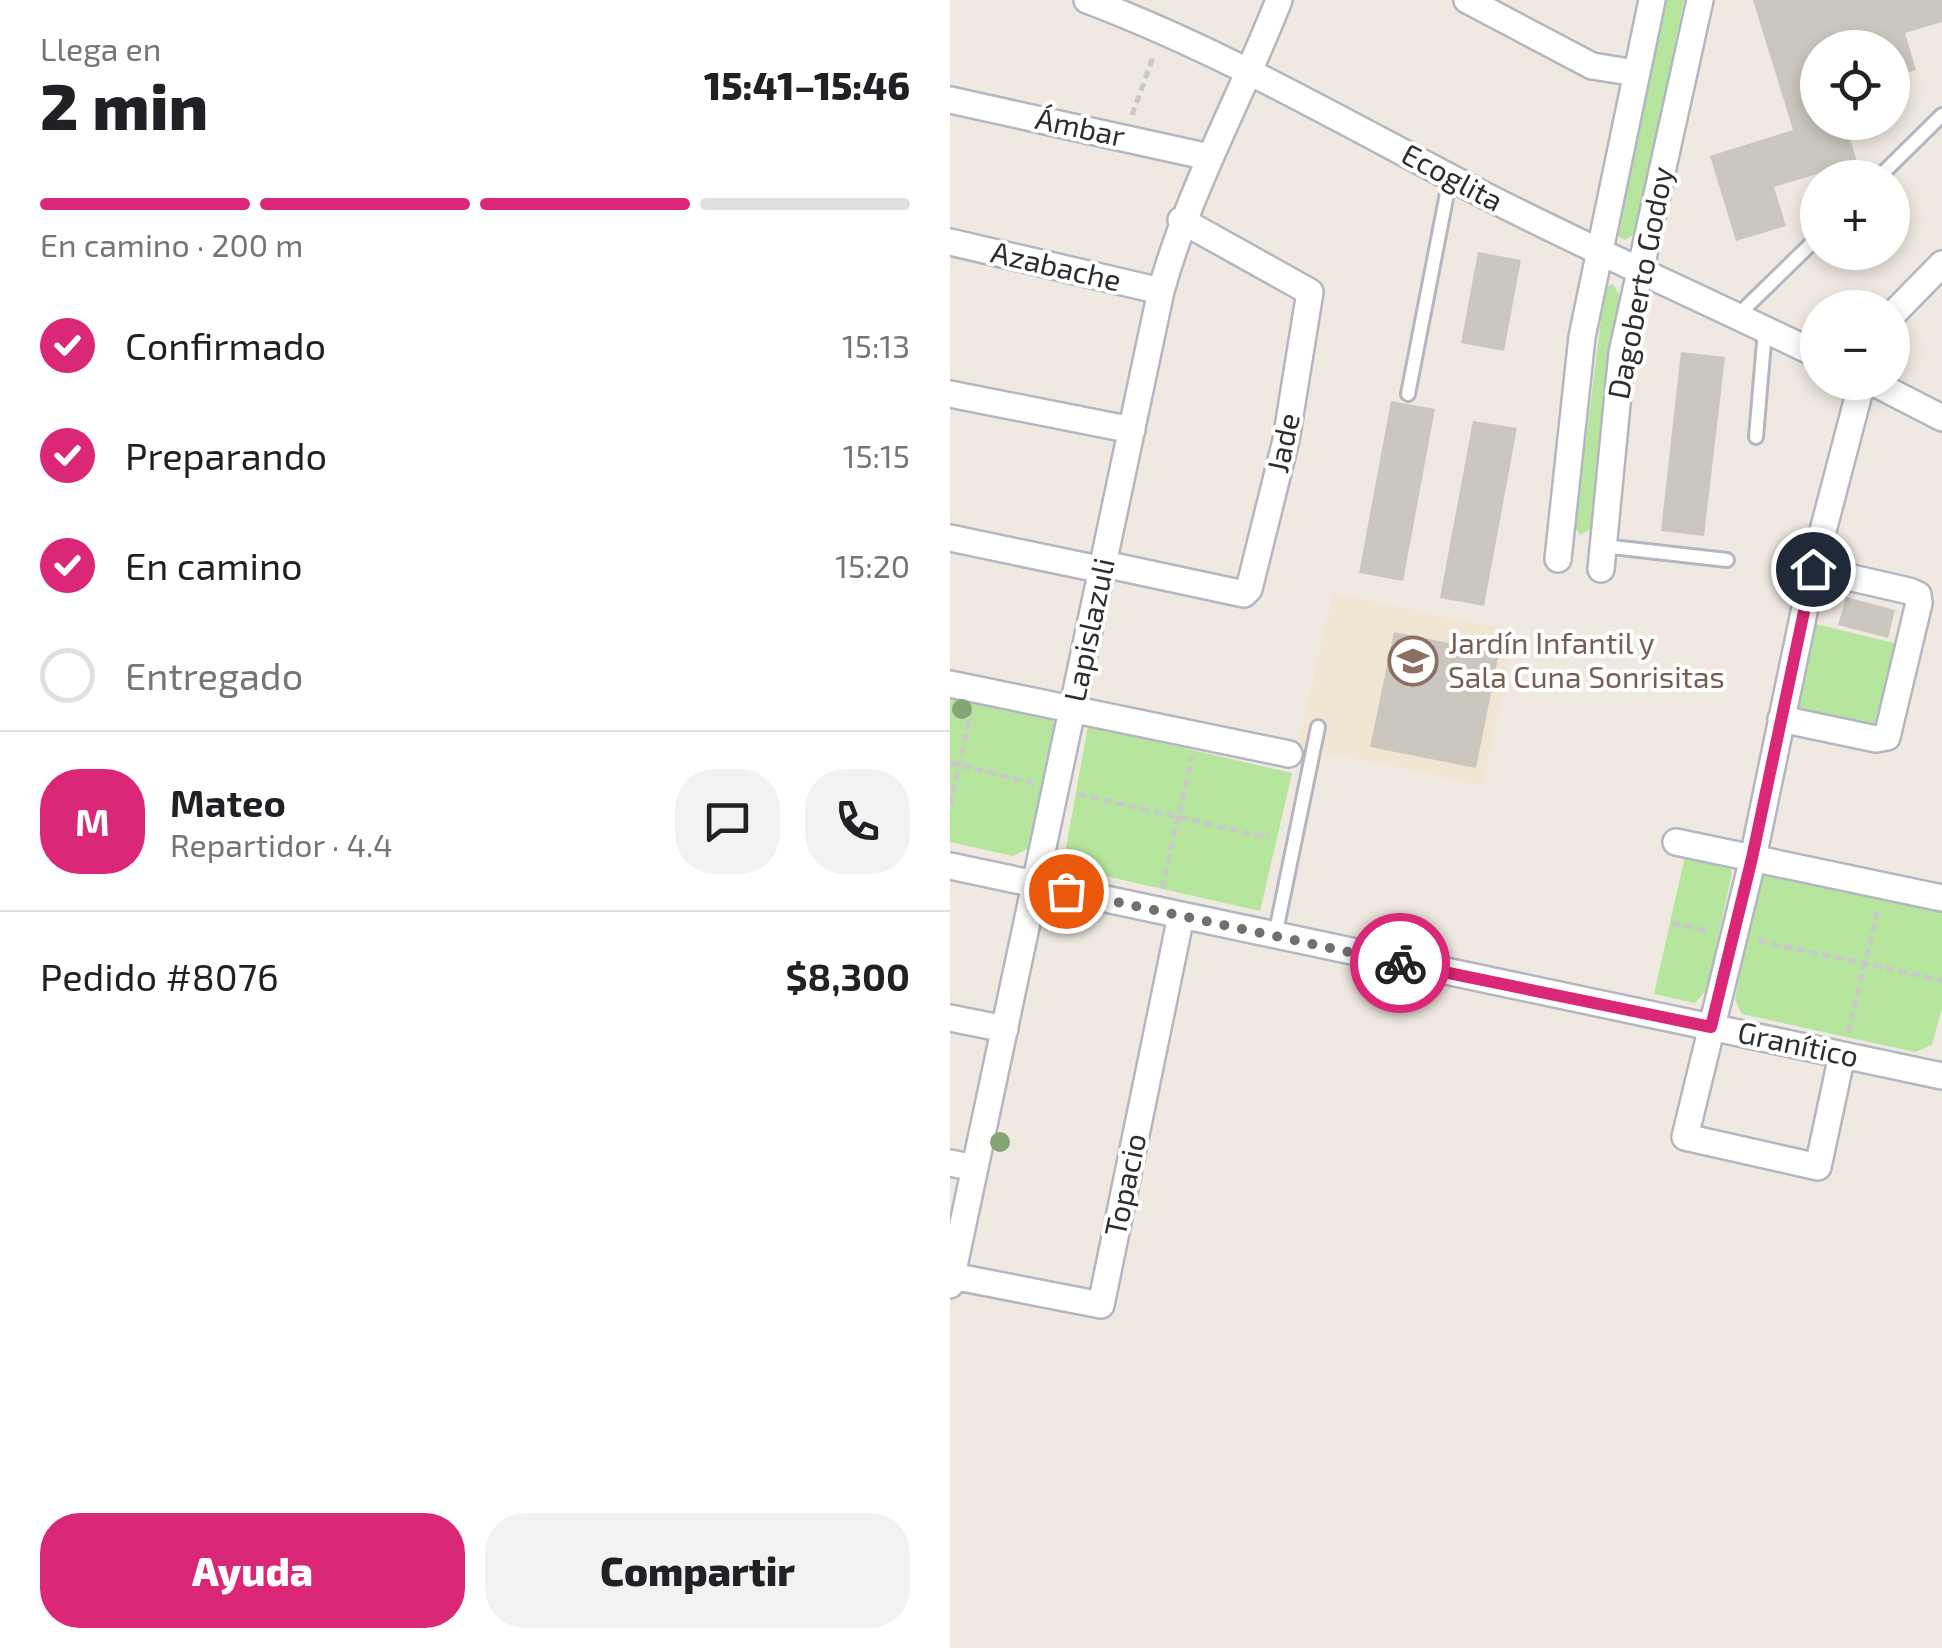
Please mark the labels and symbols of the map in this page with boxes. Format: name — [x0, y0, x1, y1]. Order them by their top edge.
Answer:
street label: Ámbar — [1032, 99, 1128, 153]
street label: Ecoglita — [1396, 135, 1510, 218]
street label: Dagoberto Godoy — [1599, 163, 1679, 402]
street label: Azabache — [988, 233, 1125, 297]
street label: Jade — [1258, 410, 1306, 476]
pin — [1771, 527, 1856, 612]
street label: Lapislazuli — [1055, 554, 1121, 705]
place label: Jardín Infantil y Sala Cuna Sonrisitas — [1448, 624, 1725, 694]
school or university icon: Jardín Infantil y Sala Cuna Sonrisitas — [1387, 635, 1439, 687]
pin — [1024, 849, 1109, 934]
courier — [1350, 913, 1450, 1013]
street label: Granítico — [1735, 1013, 1862, 1073]
street label: Topacio — [1096, 1130, 1152, 1239]

